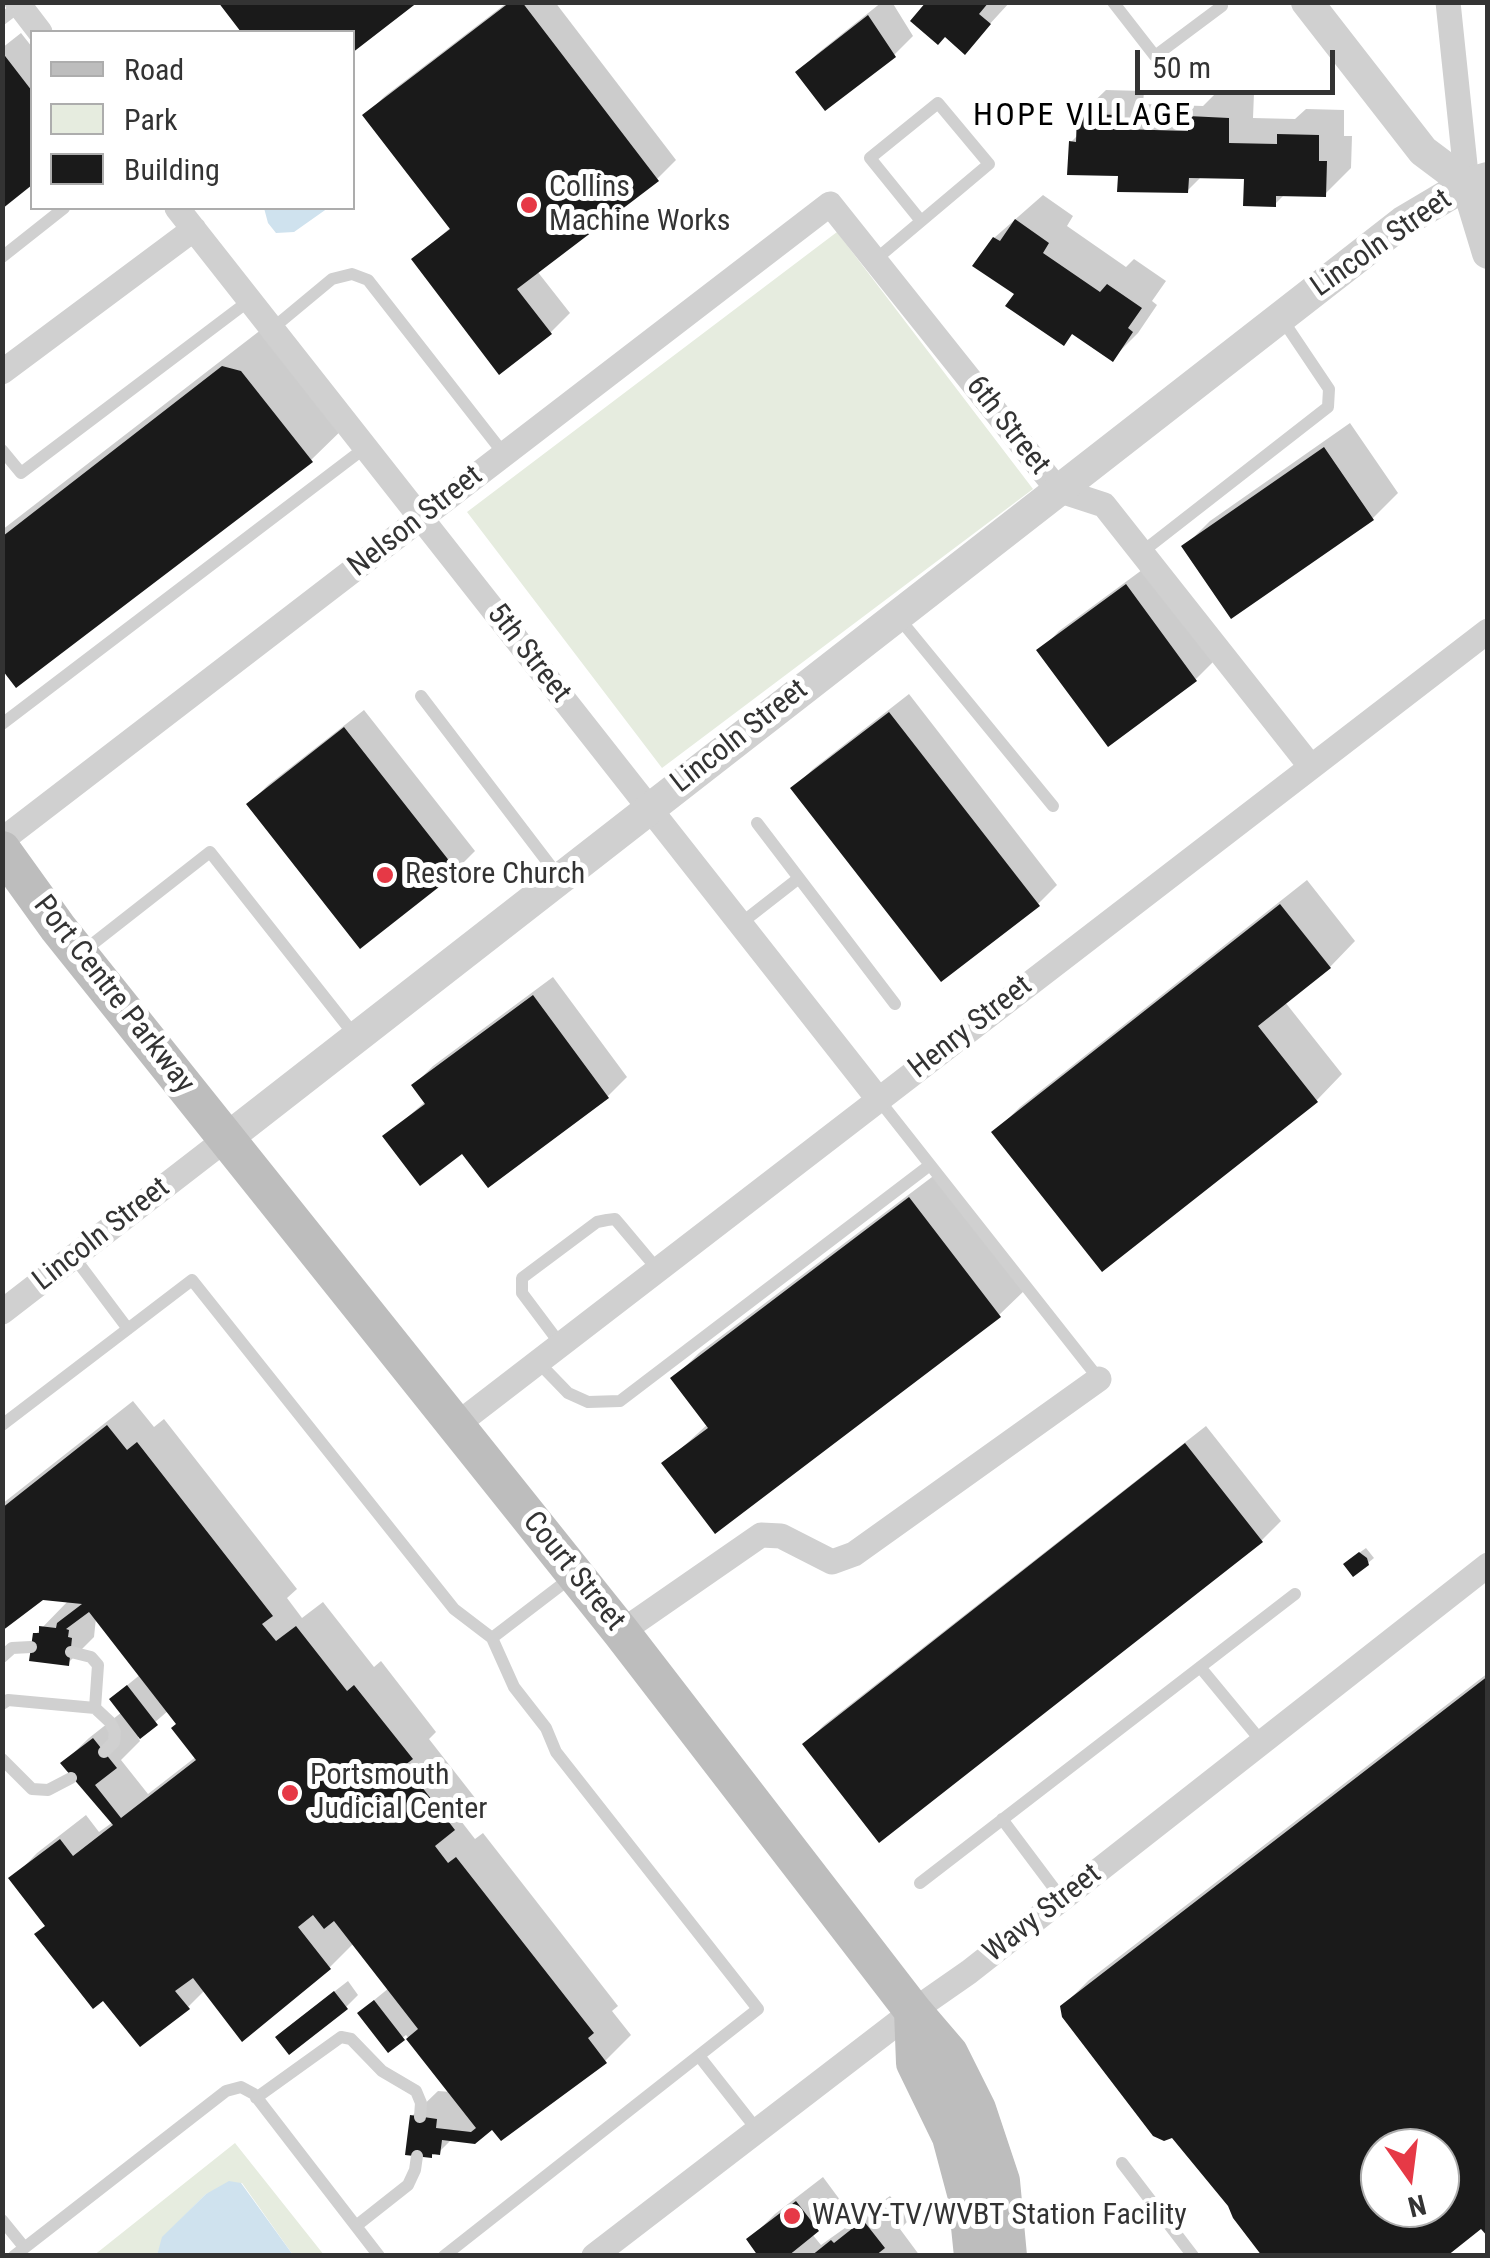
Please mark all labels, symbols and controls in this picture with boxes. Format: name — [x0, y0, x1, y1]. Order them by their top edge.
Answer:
legend — [30, 30, 355, 210]
scale bar — [1140, 30, 1340, 92]
text: 50 m — [1152, 50, 1211, 85]
text: Road — [124, 52, 184, 87]
district label: HOPE VILLAGE — [973, 98, 1193, 136]
text: Park — [124, 102, 178, 137]
text: Building — [124, 152, 220, 187]
place label: Collins Machine Works — [549, 170, 731, 240]
street label: Lincoln Street — [1305, 182, 1459, 306]
marker: Collins Machine Works — [518, 194, 540, 216]
street label: 6th Street — [957, 369, 1057, 483]
street label: Nelson Street — [342, 459, 490, 585]
street label: 5th Street — [478, 597, 578, 711]
street label: Lincoln Street — [665, 673, 815, 801]
place label: Restore Church — [405, 857, 585, 893]
marker: Restore Church — [374, 864, 396, 886]
street label: Port Centre Parkway — [25, 889, 201, 1101]
street label: Henry Street — [902, 969, 1040, 1087]
street label: Lincoln Street — [27, 1171, 177, 1299]
street label: Court Street — [514, 1505, 632, 1639]
place label: Portsmouth Judicial Center — [310, 1758, 487, 1828]
marker: Portsmouth Judicial Center — [279, 1782, 301, 1804]
street label: Wavy Street — [977, 1857, 1109, 1971]
north arrow — [1360, 2128, 1460, 2228]
text: N — [1405, 2188, 1429, 2224]
place label: WAVY-TV/WVBT Station Facility — [812, 2198, 1187, 2234]
marker: WAVY-TV/WVBT Station Facility — [781, 2205, 803, 2227]

